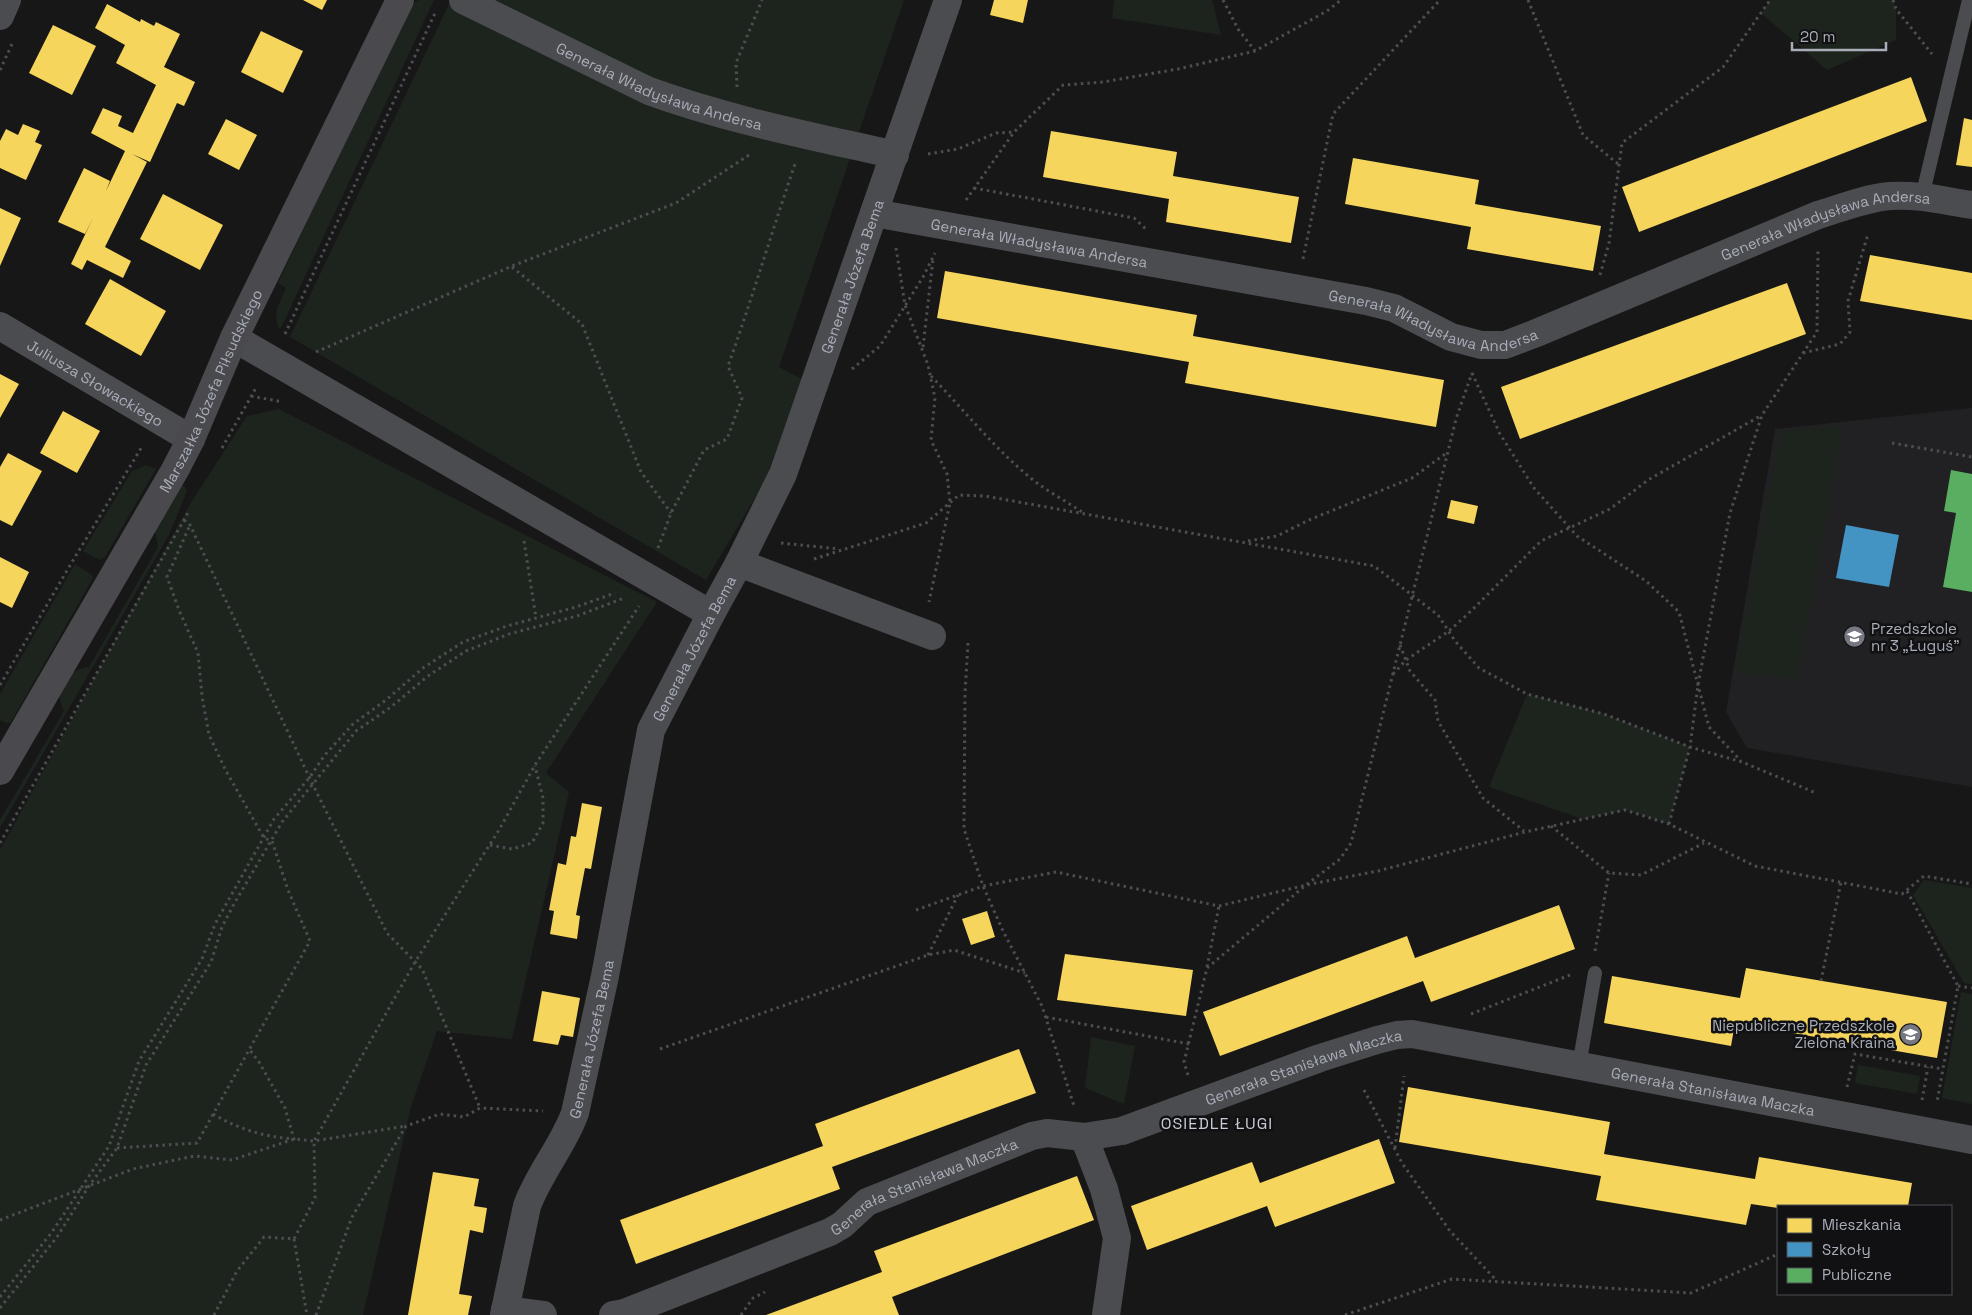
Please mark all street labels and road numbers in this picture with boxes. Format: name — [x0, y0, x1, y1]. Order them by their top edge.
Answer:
street label: Generała Władysława Andersa — [553, 38, 765, 134]
street label: Generała Władysława Andersa — [1718, 186, 1932, 264]
street label: Generała Józefa Bema — [816, 197, 887, 356]
street label: Generała Władysława Andersa — [929, 214, 1150, 271]
street label: Generała Władysława Andersa — [1327, 285, 1541, 355]
street label: Marszałka Józefa Piłsudskiego — [155, 286, 266, 496]
street label: Juliusza Słowackiego — [24, 335, 167, 430]
street label: Generała Józefa Bema — [648, 572, 740, 724]
street label: Generała Józefa Bema — [564, 958, 617, 1121]
street label: Generała Stanisława Maczka — [1202, 1025, 1403, 1109]
street label: Generała Stanisława Maczka — [1610, 1062, 1817, 1120]
street label: Generała Stanisława Maczka — [827, 1133, 1021, 1239]

